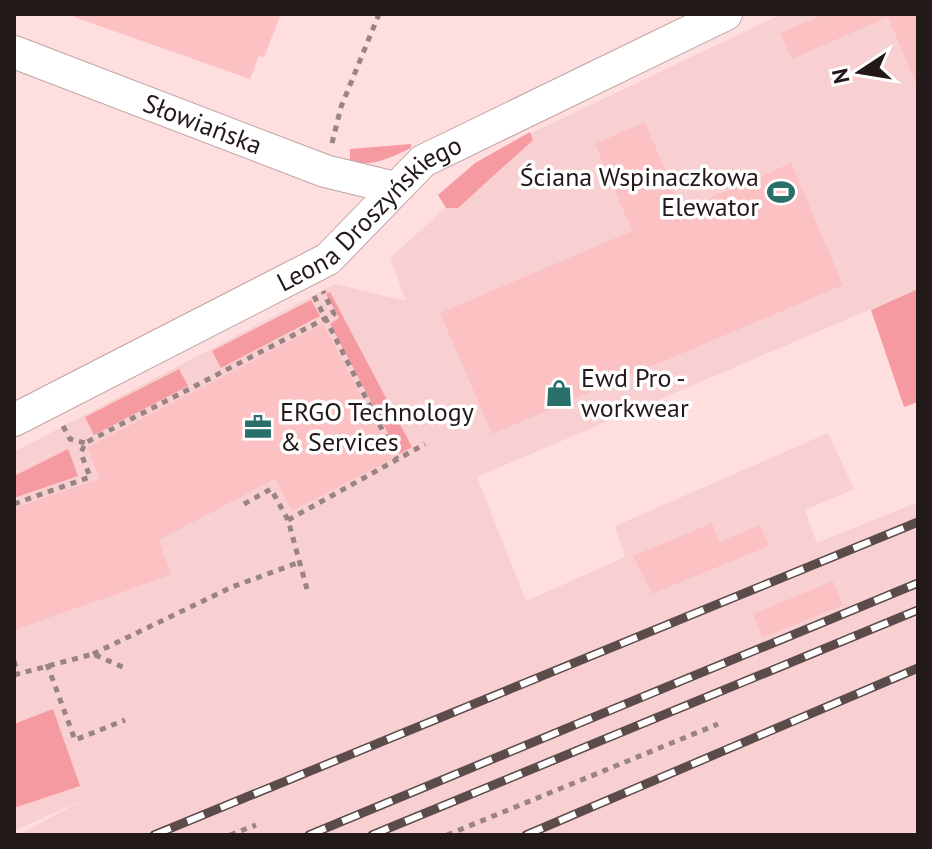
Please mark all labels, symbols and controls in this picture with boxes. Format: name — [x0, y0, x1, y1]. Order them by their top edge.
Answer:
north arrow — [820, 32, 900, 112]
text: N — [825, 66, 856, 86]
street label: Słowiańska — [139, 86, 267, 161]
street label: Leona Droszyńskiego — [271, 128, 467, 298]
place label: Ściana Wspinaczkowa Elewator — [520, 160, 759, 223]
sports icon: Ściana Wspinaczkowa Elewator — [766, 177, 796, 207]
place label: Ewd Pro - workwear — [581, 361, 689, 424]
shop icon: Ewd Pro - workwear — [544, 378, 574, 408]
place label: ERGO Technology & Services — [280, 395, 474, 458]
office icon: ERGO Technology & Services — [243, 412, 273, 442]

